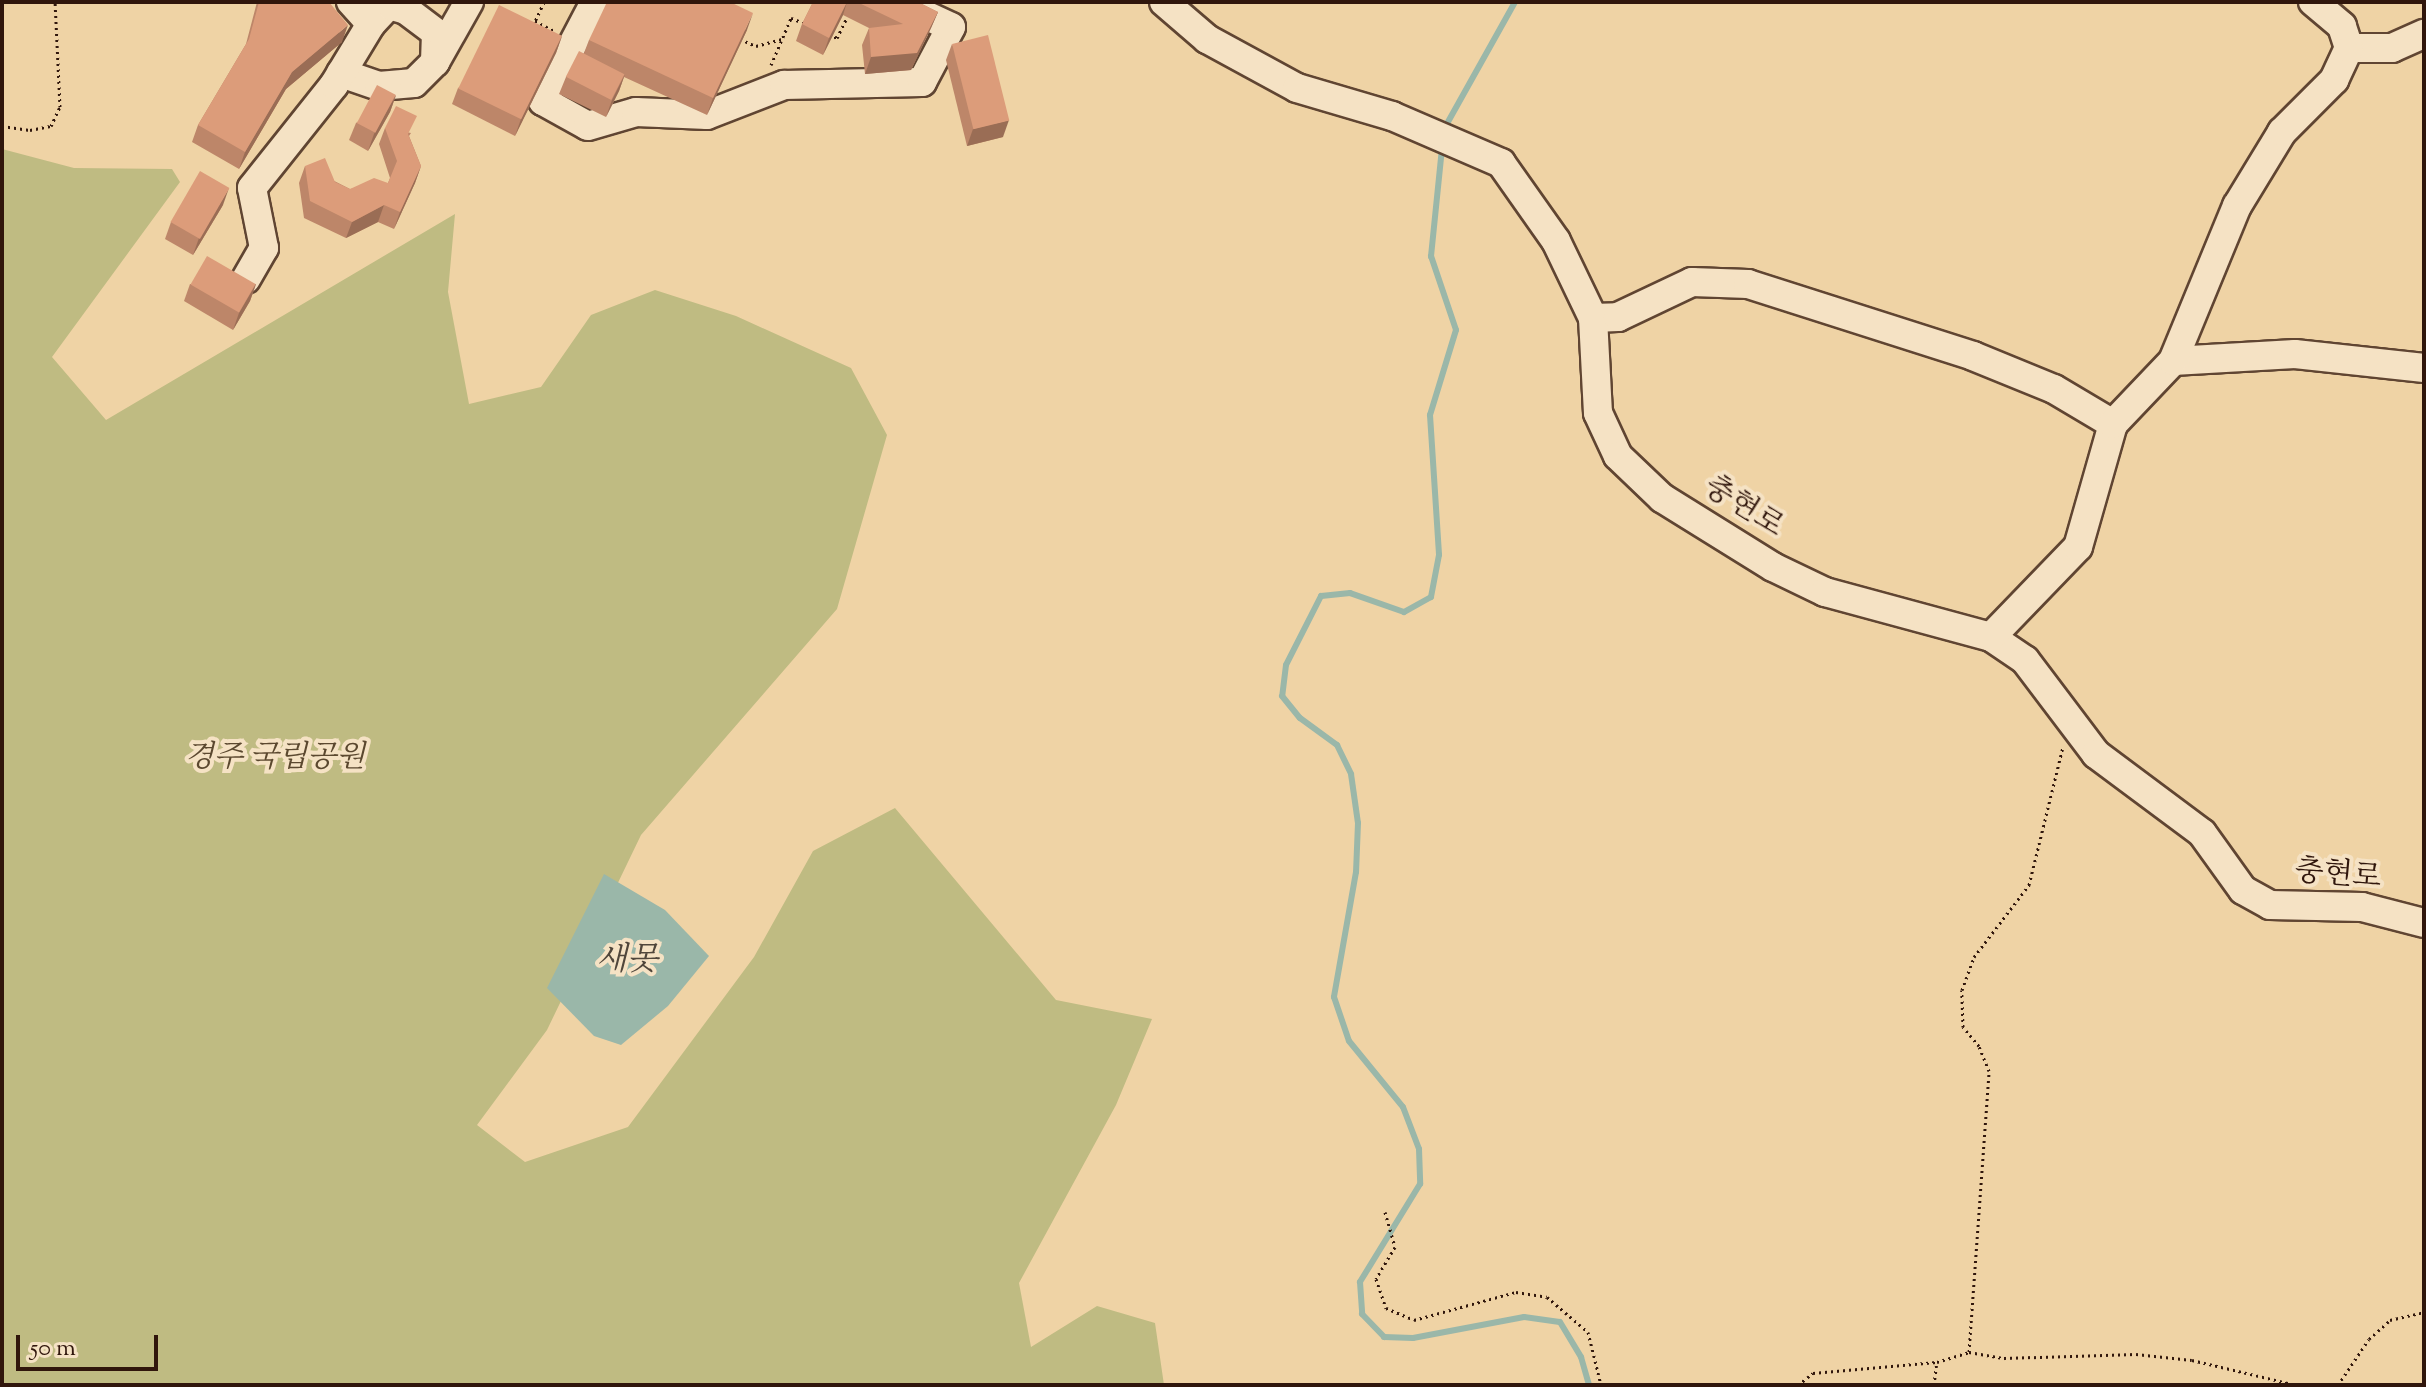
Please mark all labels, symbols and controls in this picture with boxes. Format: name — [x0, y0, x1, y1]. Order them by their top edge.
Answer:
street label: 충현로 — [1697, 470, 1789, 546]
park label: 경주 국립공원 — [185, 741, 365, 777]
street label: 충현로 — [2293, 854, 2383, 898]
water label: 새못 — [596, 942, 658, 980]
scale bar — [20, 1319, 162, 1369]
text: 50 m — [30, 1332, 76, 1366]

